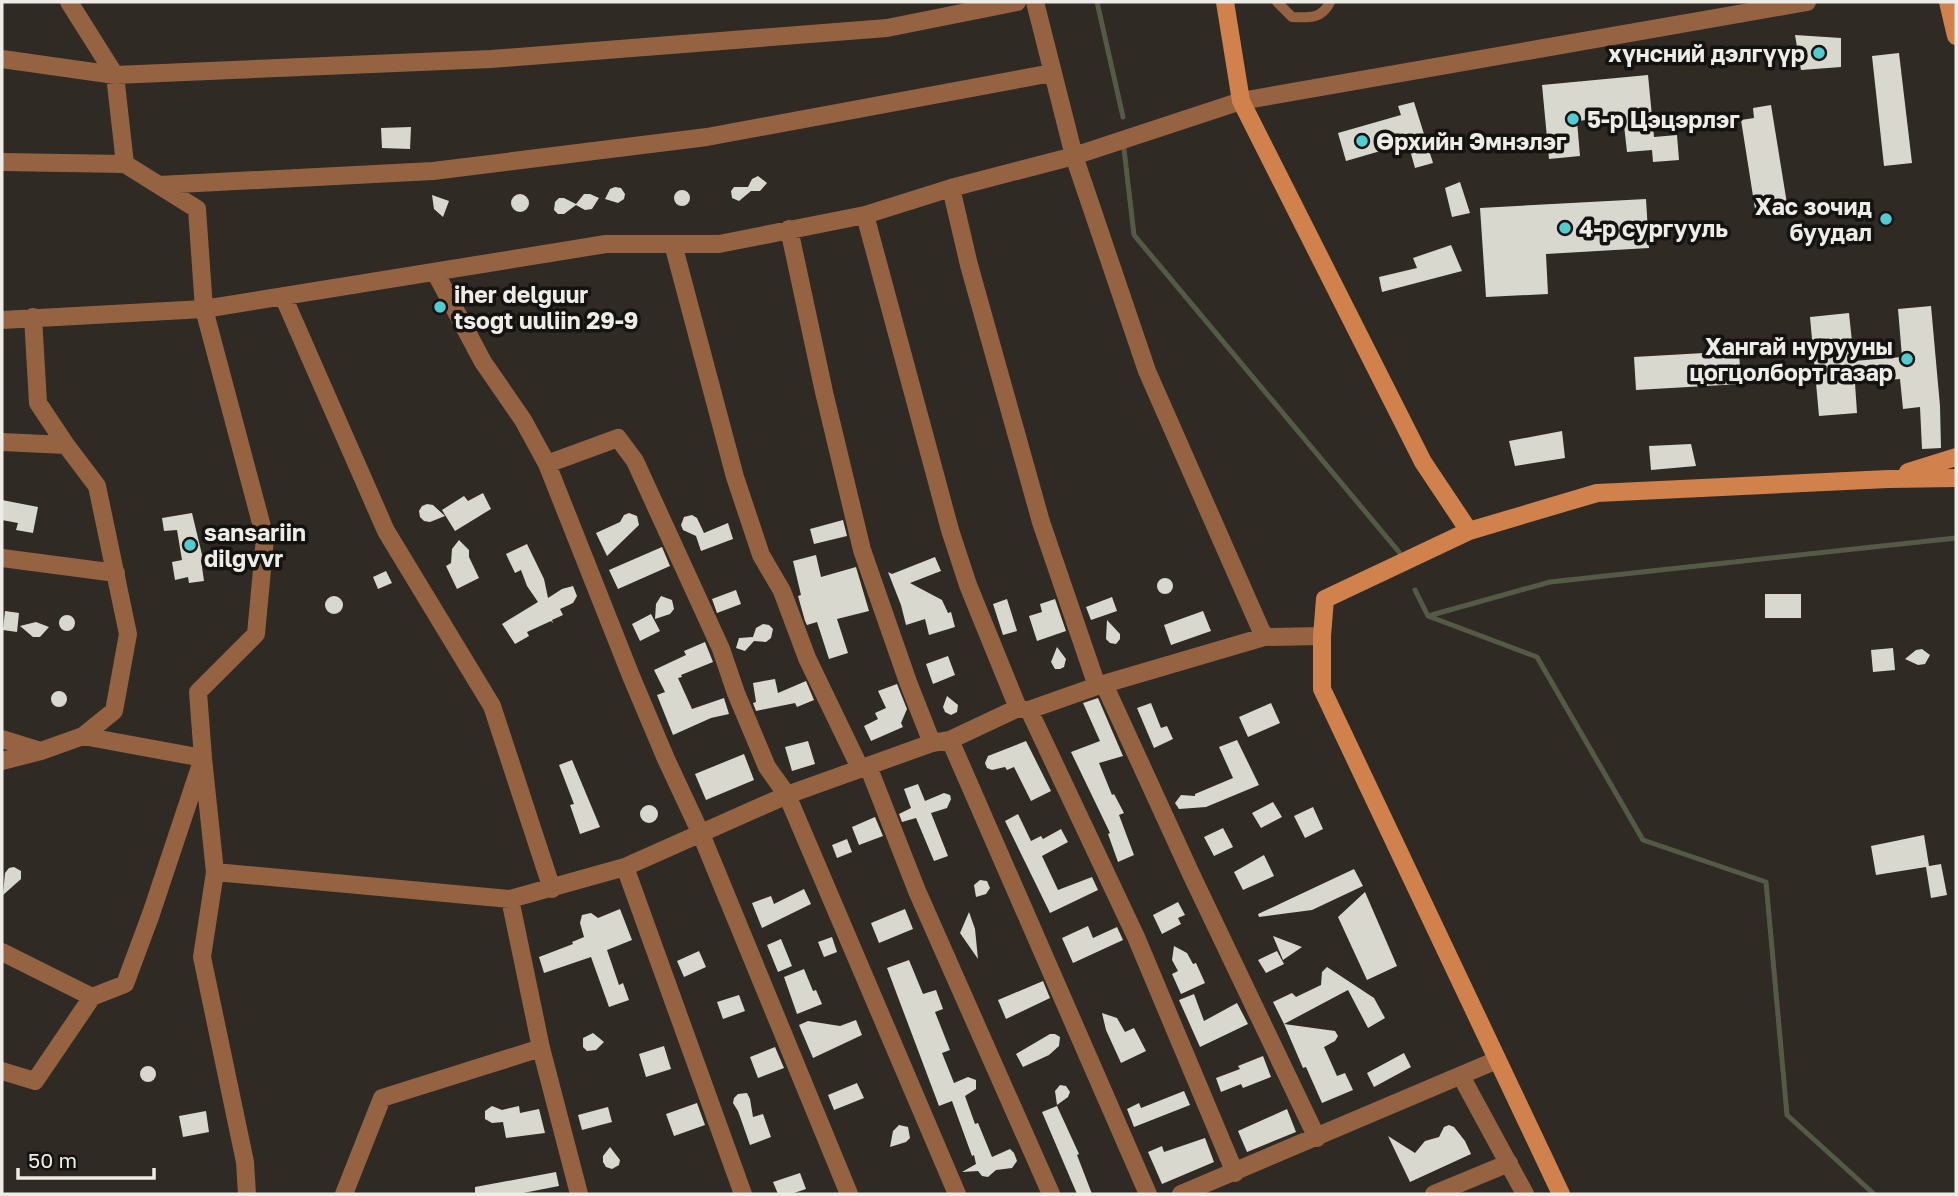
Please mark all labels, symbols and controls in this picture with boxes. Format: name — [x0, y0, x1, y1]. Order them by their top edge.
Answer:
place label: хүнсний дэлгүүр — [1608, 39, 1805, 67]
marker: хүнсний дэлгүүр — [1811, 45, 1827, 61]
place label: 5-р Цэцэрлэг — [1587, 105, 1740, 133]
marker: 5-р Цэцэрлэг — [1565, 111, 1581, 127]
place label: Өрхийн Эмнэлэг — [1376, 127, 1567, 155]
marker: Өрхийн Эмнэлэг — [1354, 133, 1370, 149]
place label: Хас зочид буудал — [1755, 192, 1872, 246]
marker: Хас зочид буудал — [1878, 211, 1894, 227]
place label: 4-р сургууль — [1579, 214, 1728, 242]
marker: 4-р сургууль — [1557, 220, 1573, 236]
place label: iher delguur tsogt uuliin 29-9 — [454, 280, 638, 334]
marker: iher delguur tsogt uuliin 29-9 — [432, 299, 448, 315]
place label: Хангай нурууны цогцолборт газар — [1690, 332, 1893, 386]
marker: Хангай нурууны цогцолборт газар — [1899, 351, 1915, 367]
place label: sansariin dilgvvr — [204, 518, 306, 572]
marker: sansariin dilgvvr — [182, 537, 198, 553]
scale bar — [18, 1136, 154, 1180]
text: 50 m — [28, 1147, 77, 1173]

